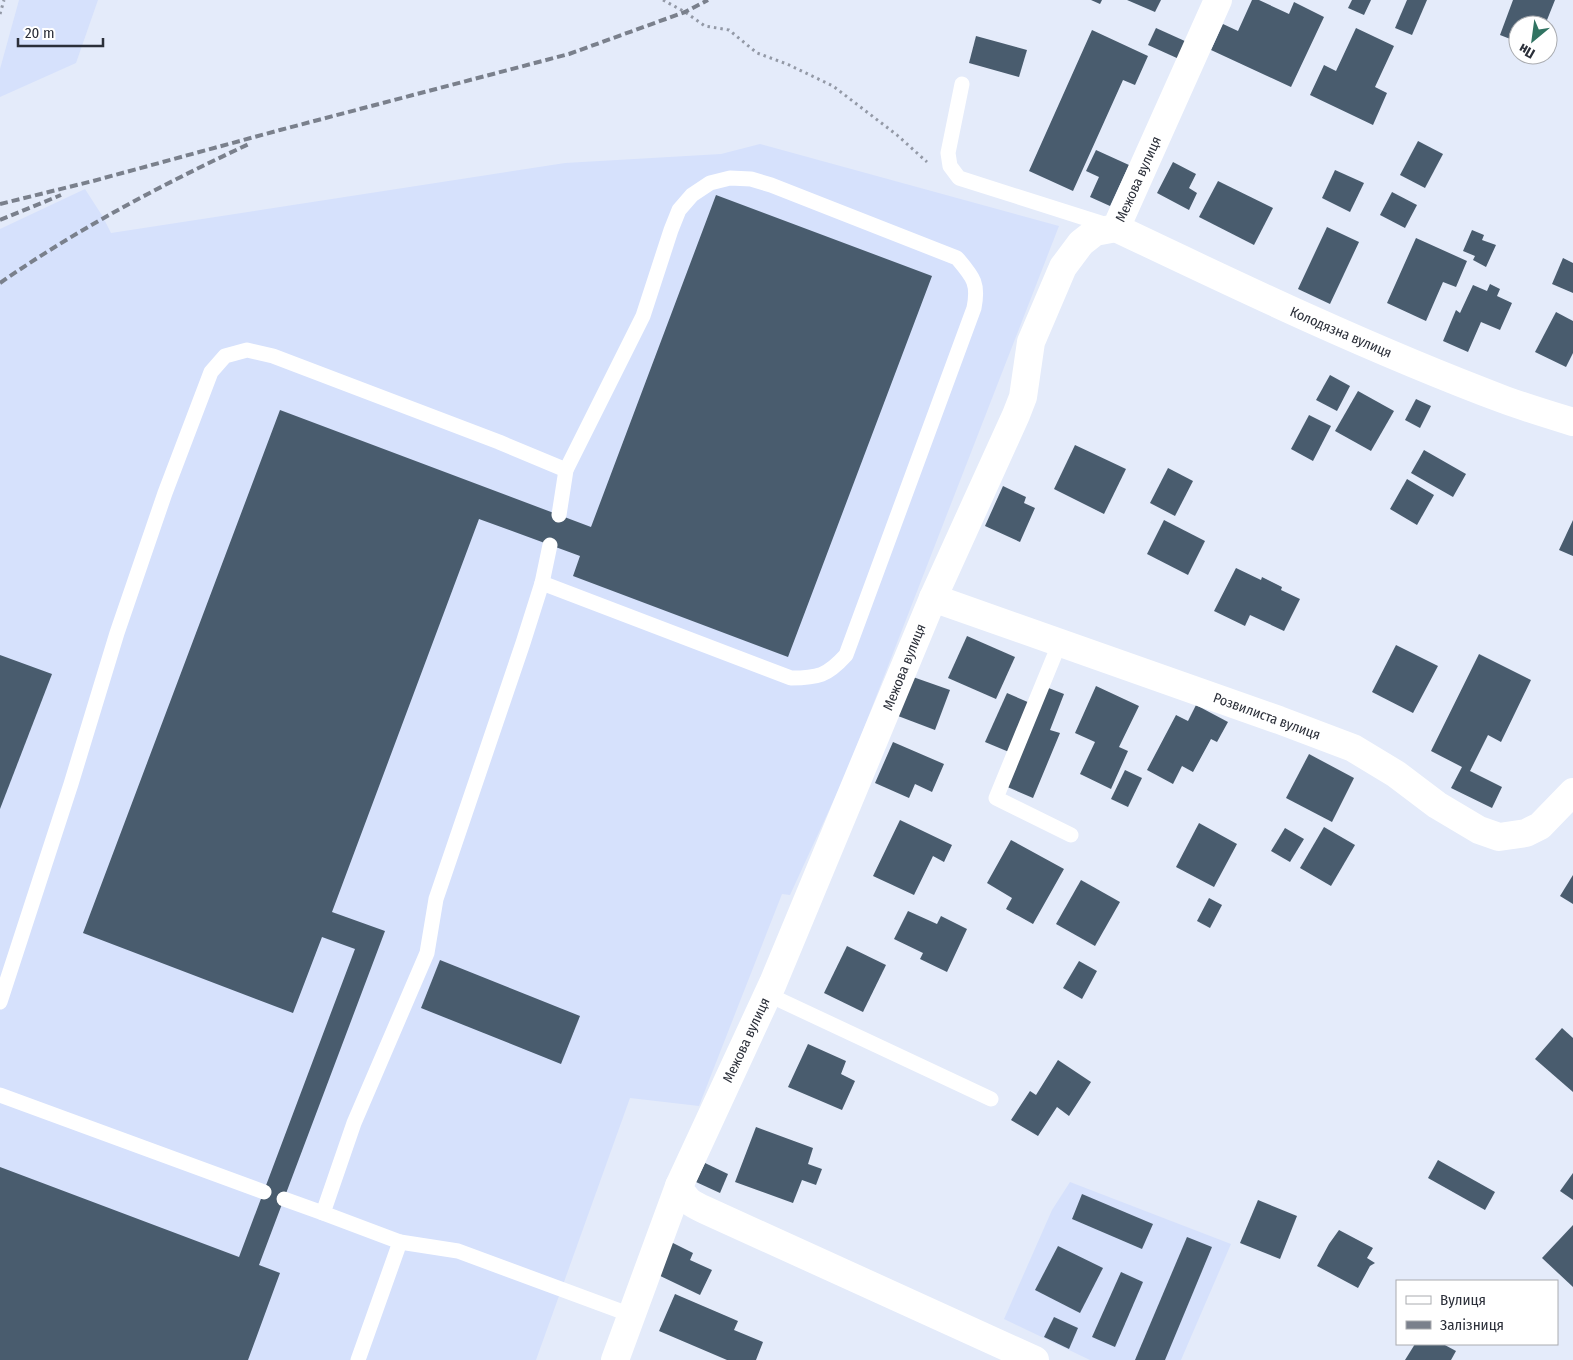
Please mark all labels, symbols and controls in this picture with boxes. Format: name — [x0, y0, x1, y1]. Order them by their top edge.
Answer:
scale bar — [18, 15, 102, 47]
north arrow — [1508, 15, 1558, 65]
text: 20 m — [25, 24, 55, 42]
text: Пн — [1516, 40, 1538, 62]
street label: Межова вулиця — [1112, 134, 1165, 225]
street label: Колодязна вулиця — [1287, 303, 1394, 362]
street label: Межова вулиця — [879, 621, 930, 713]
street label: Розвилиста вулиця — [1211, 689, 1323, 744]
street label: Межова вулиця — [719, 995, 774, 1085]
legend — [1396, 1280, 1558, 1345]
text: Вулиця — [1440, 1291, 1486, 1309]
text: Залізниця — [1440, 1316, 1504, 1334]

